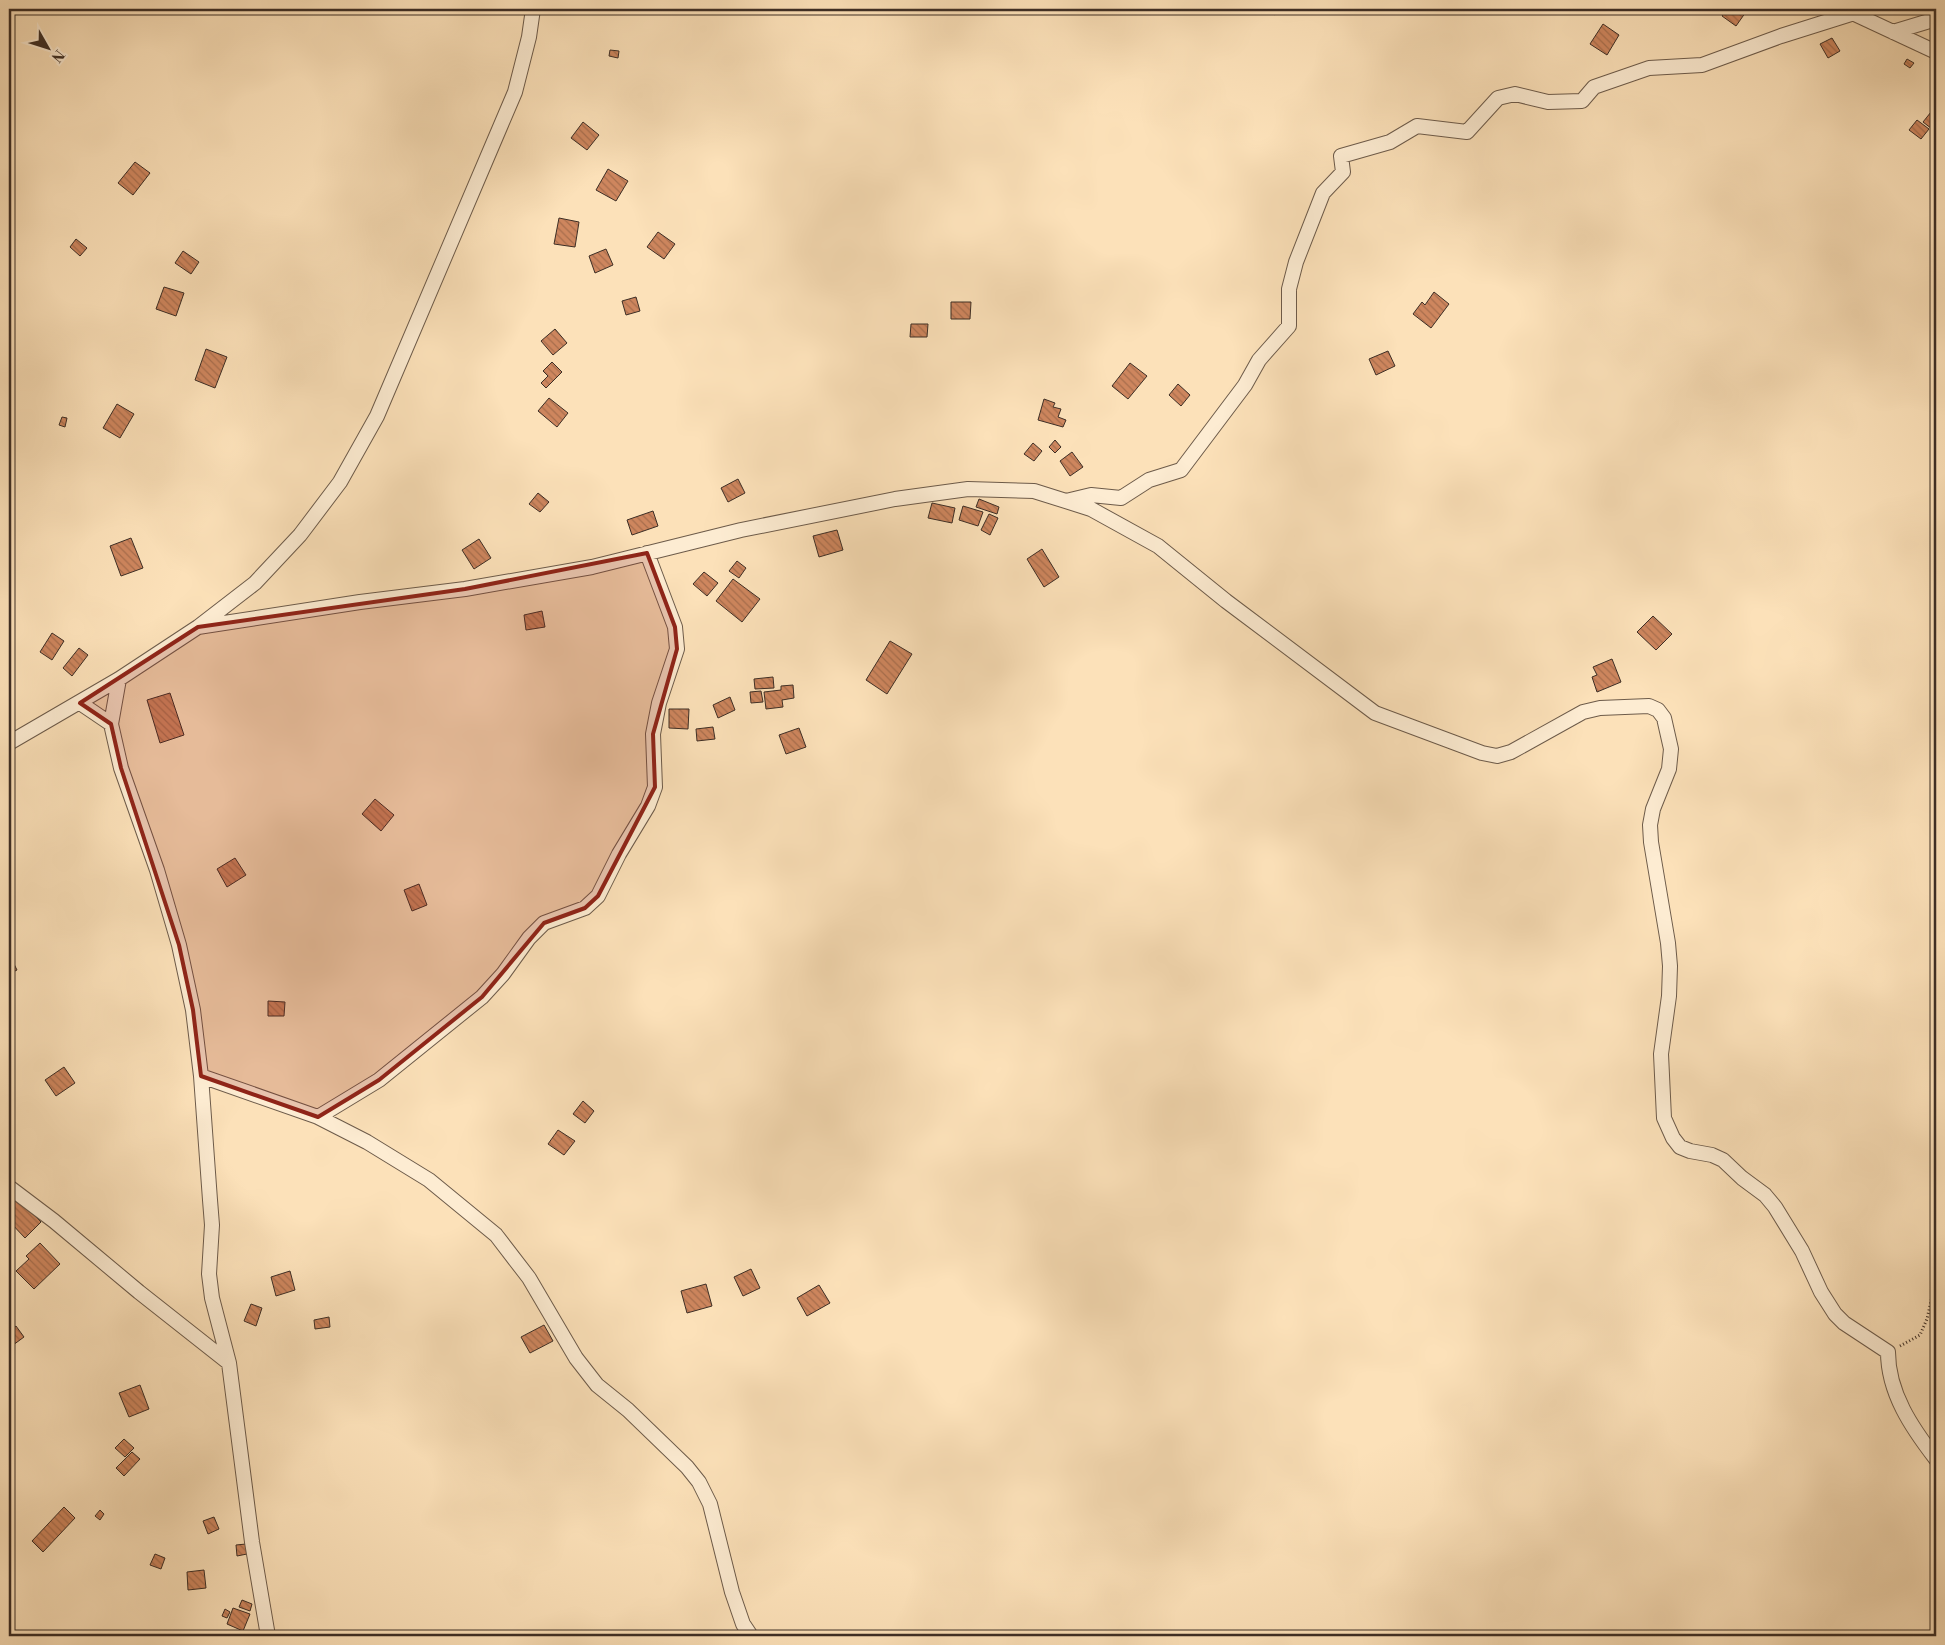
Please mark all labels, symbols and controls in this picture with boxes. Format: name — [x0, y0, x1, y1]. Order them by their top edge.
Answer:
north arrow — [22, 22, 72, 72]
text: N — [47, 46, 68, 66]

